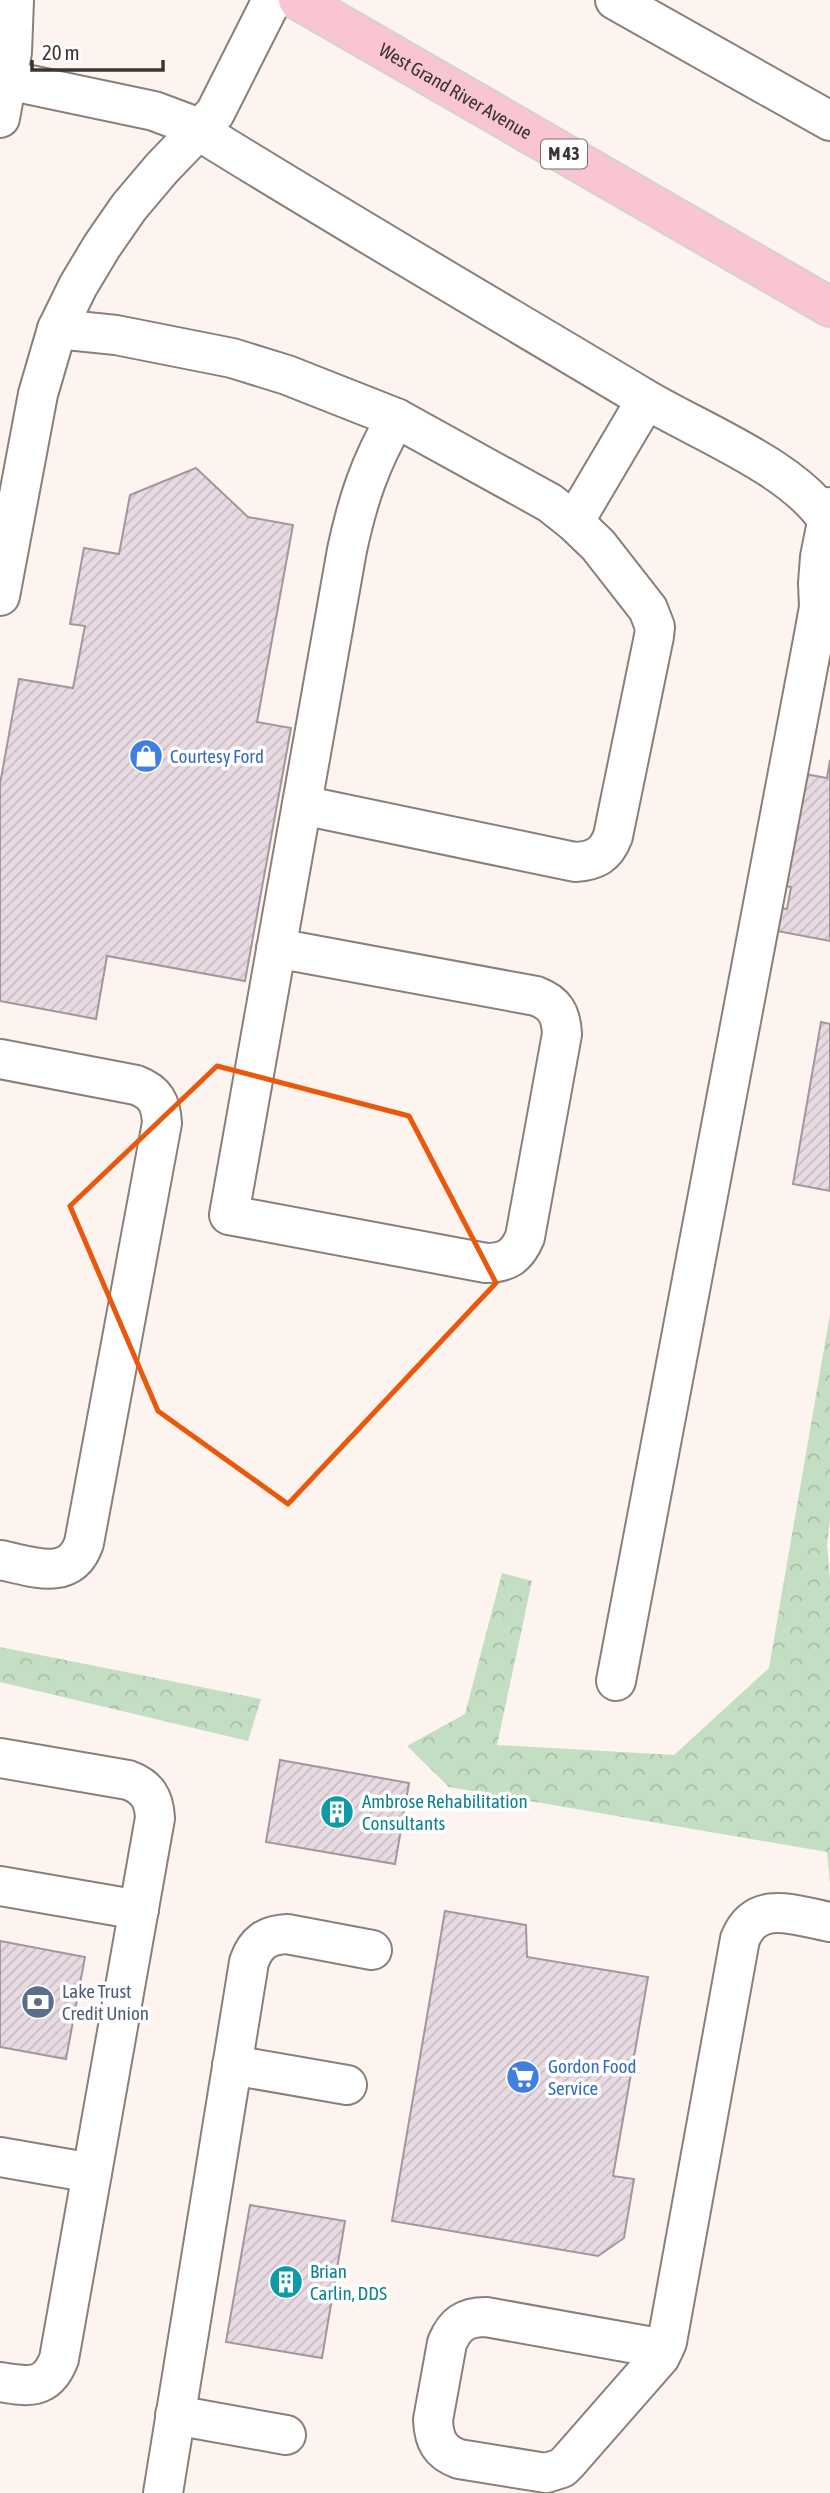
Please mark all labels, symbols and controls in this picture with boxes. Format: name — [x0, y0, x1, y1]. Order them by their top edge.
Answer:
scale bar — [32, 28, 163, 72]
street label: West Grand River Avenue — [375, 38, 536, 144]
text: 20 m — [42, 40, 80, 64]
road number: M 43 — [541, 140, 587, 168]
shop icon: Courtesy Ford — [127, 737, 165, 775]
place label: Courtesy Ford — [170, 745, 264, 767]
place label: Ambrose Rehabilitation Consultants — [362, 1790, 528, 1834]
building icon: Ambrose Rehabilitation Consultants — [318, 1793, 356, 1831]
place label: Lake Trust Credit Union — [62, 1980, 149, 2024]
bank icon: Lake Trust Credit Union — [19, 1983, 57, 2021]
place label: Gordon Food Service — [548, 2055, 637, 2099]
supermarket icon: Gordon Food Service — [504, 2058, 542, 2096]
place label: Brian Carlin, DDS — [310, 2260, 387, 2304]
building icon: Brian Carlin, DDS — [267, 2263, 305, 2301]

